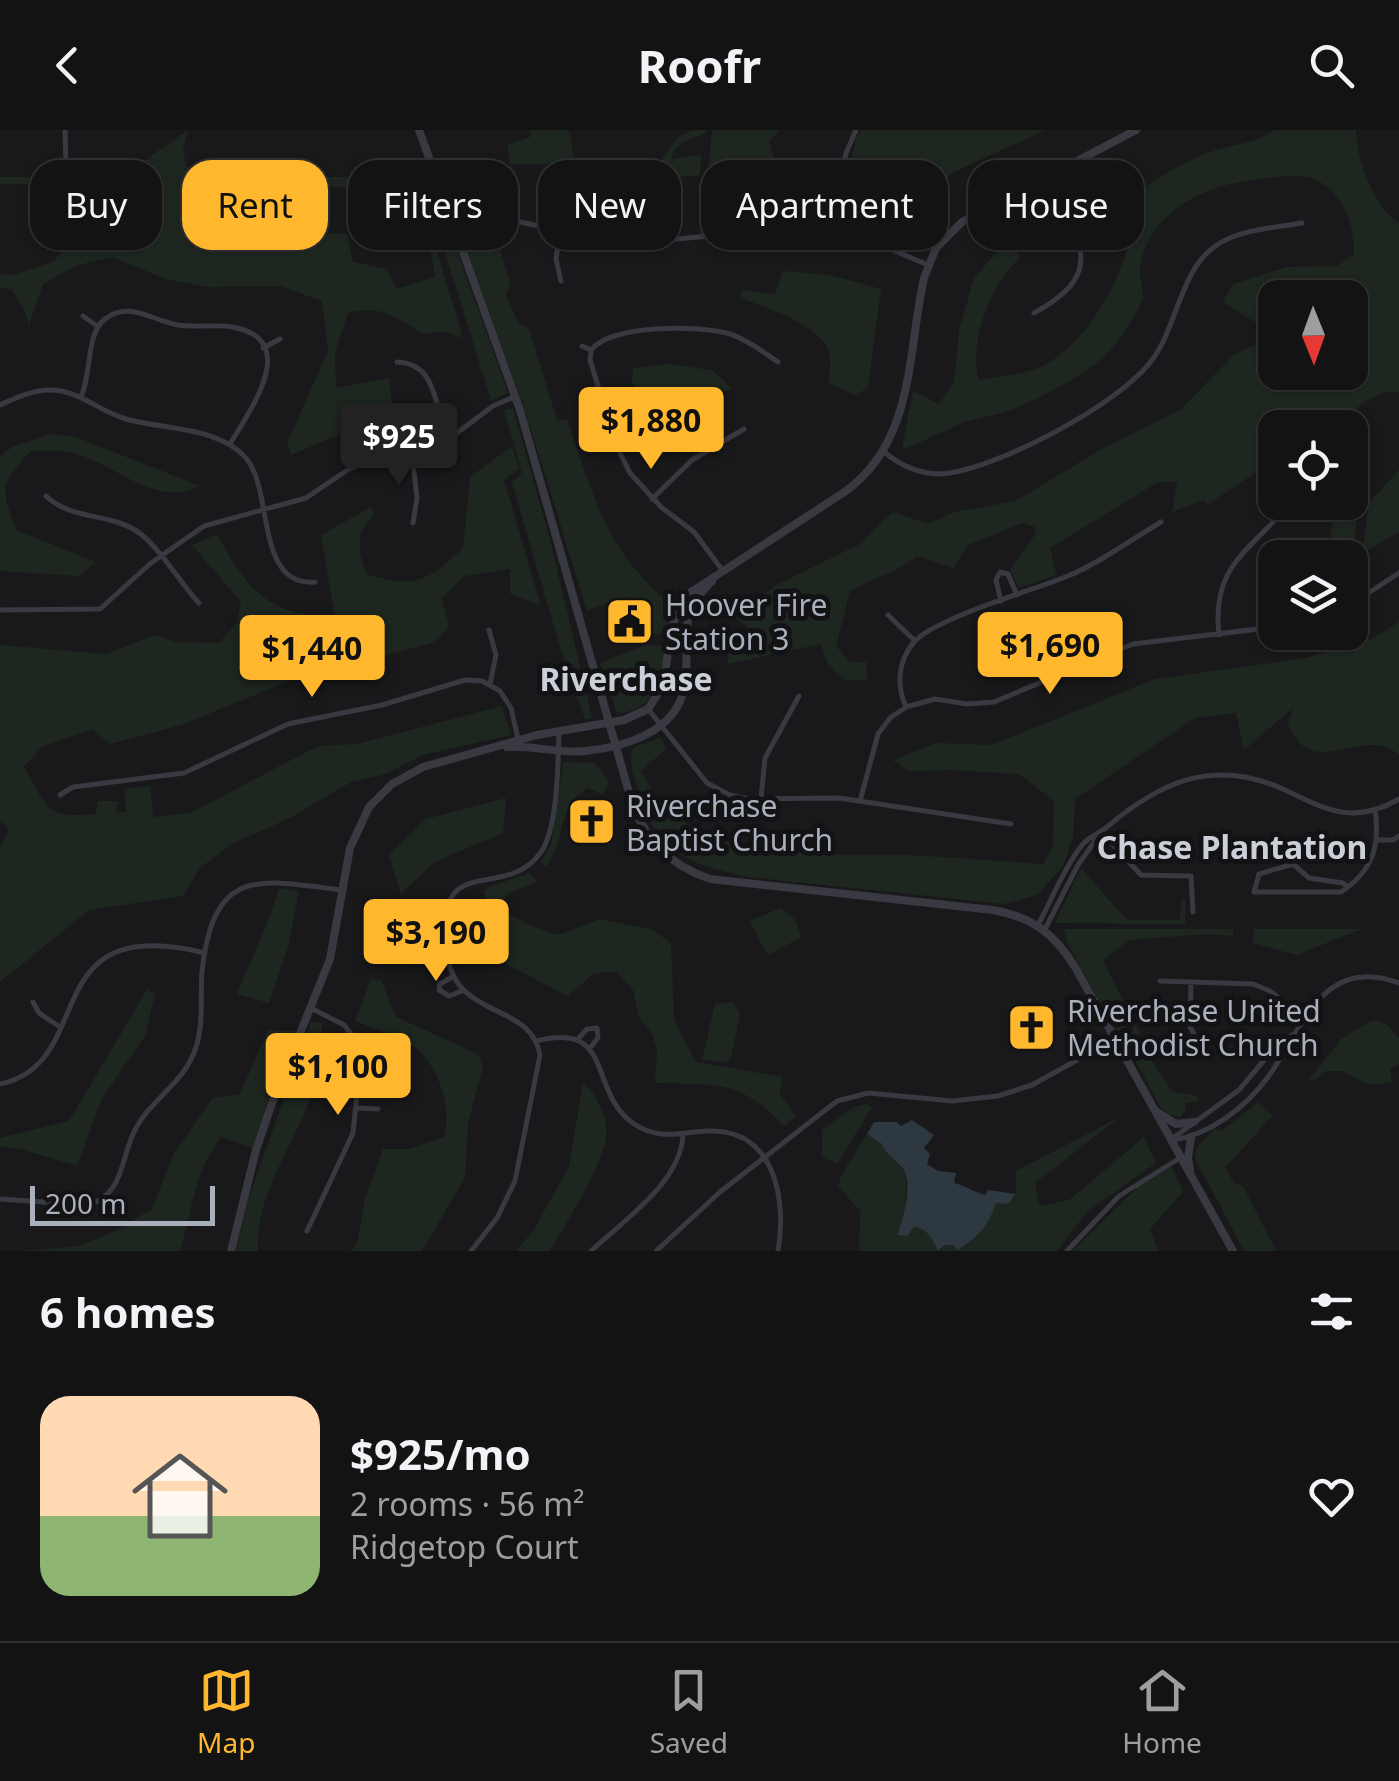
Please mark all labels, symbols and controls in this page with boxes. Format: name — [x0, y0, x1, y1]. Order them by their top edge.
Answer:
text: Roofr — [638, 35, 761, 96]
icon: back — [40, 38, 95, 93]
icon: search — [1304, 38, 1359, 93]
chip: Buy — [30, 160, 162, 250]
chip: Rent — [182, 160, 328, 250]
chip: Filters — [348, 160, 518, 250]
chip: New — [538, 160, 681, 250]
chip: Apartment — [701, 160, 948, 250]
chip: House — [968, 160, 1144, 250]
north arrow — [1258, 280, 1368, 390]
map controls — [1258, 280, 1368, 650]
pin: $1,880 — [570, 387, 732, 472]
text: $1,880 — [601, 398, 701, 441]
pin: $925 — [340, 403, 458, 488]
button: locate — [1258, 410, 1368, 520]
text: $925 — [362, 414, 436, 457]
button: layers — [1258, 540, 1368, 650]
place label: Hoover Fire Station 3 — [665, 584, 827, 659]
public building icon: Hoover Fire Station 3 — [604, 595, 656, 647]
pin: $1,690 — [969, 612, 1131, 697]
pin: $1,440 — [231, 615, 393, 700]
text: $1,690 — [1000, 623, 1100, 666]
text: $1,440 — [262, 626, 362, 669]
district label: Riverchase — [539, 657, 713, 700]
place label: Riverchase Baptist Church — [626, 785, 833, 860]
church icon: Riverchase Baptist Church — [565, 796, 617, 848]
district label: Chase Plantation — [1097, 825, 1367, 868]
pin: $3,190 — [355, 899, 517, 984]
text: $3,190 — [386, 910, 486, 953]
place label: Riverchase United Methodist Church — [1067, 990, 1321, 1065]
church icon: Riverchase United Methodist Church — [1006, 1001, 1058, 1053]
pin: $1,100 — [257, 1033, 419, 1118]
text: $1,100 — [288, 1044, 388, 1087]
scale bar — [30, 1181, 215, 1226]
text: 200 m — [45, 1184, 127, 1222]
text: 6 homes — [40, 1283, 216, 1340]
icon: filters — [1304, 1284, 1359, 1339]
text: $925/mo — [350, 1425, 531, 1482]
icon: home — [120, 1436, 240, 1556]
icon: heart — [1304, 1469, 1359, 1524]
text: 2 rooms · 56 m² — [350, 1482, 584, 1525]
text: Ridgetop Court — [350, 1525, 579, 1568]
tab: Map — [197, 1663, 255, 1761]
tab: Saved — [650, 1663, 728, 1761]
tab: Home — [1122, 1663, 1202, 1761]

